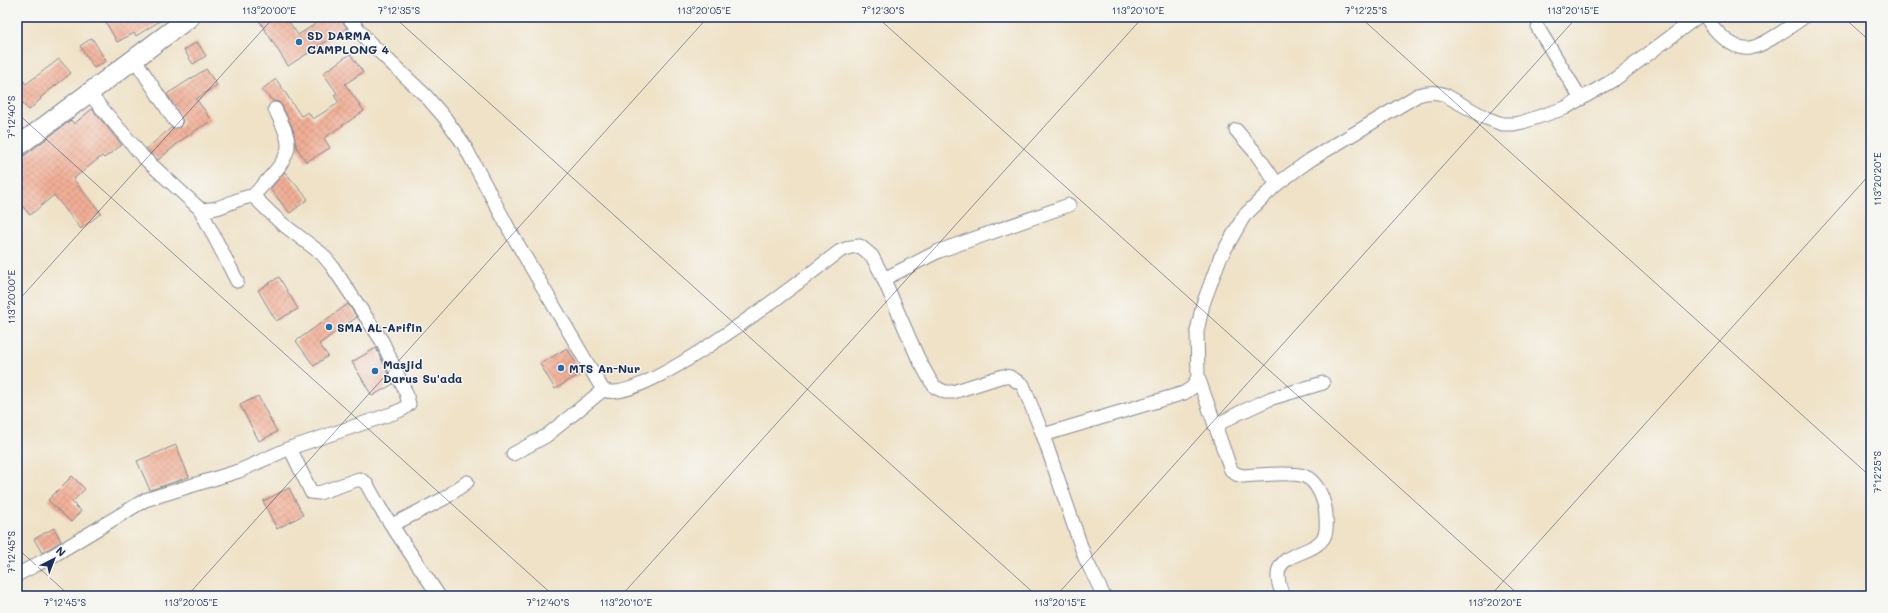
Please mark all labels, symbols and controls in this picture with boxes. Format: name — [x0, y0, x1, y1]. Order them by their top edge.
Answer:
text: 113°20'00"E — [242, 3, 296, 17]
text: 7°12'35"S — [378, 3, 421, 17]
text: 113°20'05"E — [677, 3, 731, 17]
text: 7°12'30"S — [862, 3, 905, 17]
text: 113°20'10"E — [1112, 3, 1165, 17]
text: 7°12'25"S — [1345, 3, 1387, 17]
text: 113°20'15"E — [1547, 3, 1599, 17]
place label: SD DARMA CAMPLONG 4 — [307, 27, 390, 57]
marker: SD DARMA CAMPLONG 4 — [294, 37, 304, 47]
text: 7°12'40"S — [4, 95, 18, 138]
text: 113°20'20"E — [1870, 152, 1884, 206]
text: 113°20'00"E — [4, 270, 18, 324]
place label: SMA AL-Arifin — [337, 319, 422, 335]
marker: SMA AL-Arifin — [324, 322, 334, 332]
place label: Masjid Darus Su'ada — [383, 356, 462, 386]
place label: MTS An-Nur — [569, 360, 640, 376]
marker: MTS An-Nur — [556, 363, 566, 373]
marker: Masjid Darus Su'ada — [370, 366, 380, 376]
text: 7°12'25"S — [1870, 451, 1884, 493]
text: 7°12'45"S — [4, 530, 18, 573]
north arrow — [34, 539, 74, 579]
text: N — [53, 543, 69, 560]
text: 7°12'45"S — [44, 595, 87, 609]
text: 113°20'05"E — [164, 595, 218, 609]
text: 7°12'40"S — [527, 595, 570, 609]
text: 113°20'10"E — [600, 595, 653, 609]
text: 113°20'15"E — [1034, 595, 1086, 609]
text: 113°20'20"E — [1468, 595, 1522, 609]

